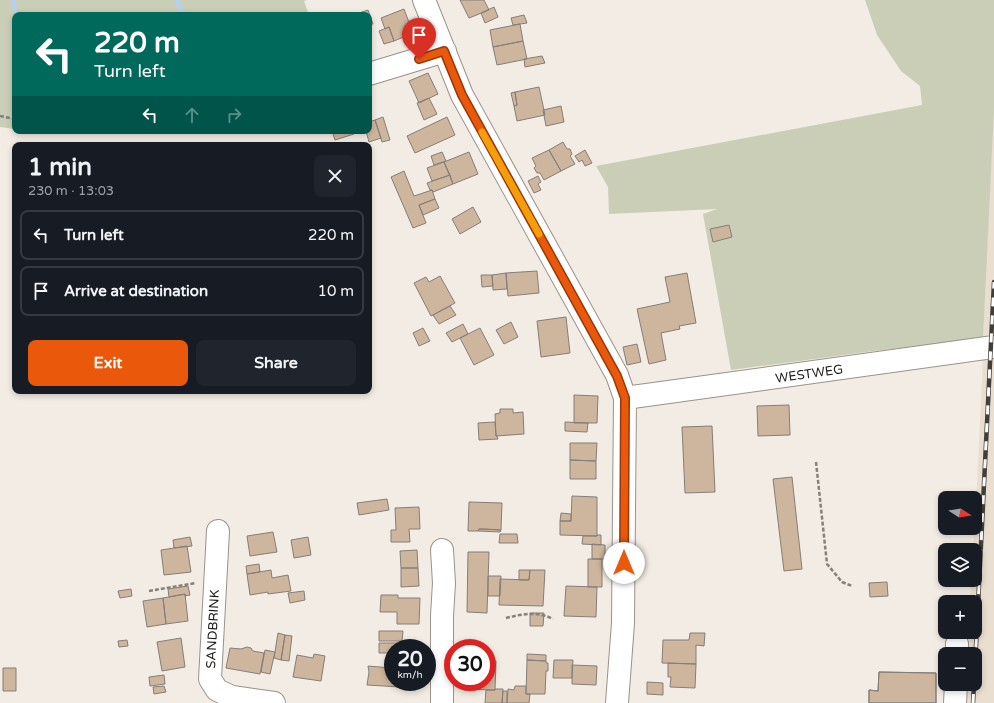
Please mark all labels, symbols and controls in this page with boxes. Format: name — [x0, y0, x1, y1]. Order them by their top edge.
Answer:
pin — [402, 18, 436, 59]
icon: arrive — [408, 24, 430, 46]
text: 220 m — [94, 26, 180, 60]
icon: left — [28, 28, 80, 80]
text: Turn left — [94, 60, 166, 82]
icon: left — [139, 104, 161, 126]
icon: ahead — [181, 104, 203, 126]
icon: right — [223, 104, 245, 126]
text: 1 min — [28, 153, 92, 182]
button: close — [314, 155, 356, 197]
text: 230 m · 13:03 — [28, 183, 114, 199]
icon: left — [30, 224, 52, 246]
text: Turn left — [64, 226, 124, 244]
text: 220 m — [308, 226, 354, 244]
icon: arrive — [30, 280, 52, 302]
text: Arrive at destination — [64, 282, 208, 300]
text: 10 m — [317, 282, 354, 300]
button: Exit — [28, 340, 188, 386]
button: Share — [196, 340, 356, 386]
street label: WESTWEG — [774, 361, 844, 387]
north arrow — [938, 491, 982, 535]
map controls — [938, 491, 982, 691]
position arrow — [603, 542, 645, 584]
button: layers — [938, 543, 982, 587]
street label: SANDBRINK — [203, 589, 223, 669]
button: + — [938, 595, 982, 639]
speed limit sign: 30 — [444, 639, 496, 691]
button: − — [938, 647, 982, 691]
text: 20 — [397, 648, 423, 672]
text: km/h — [397, 669, 423, 681]

